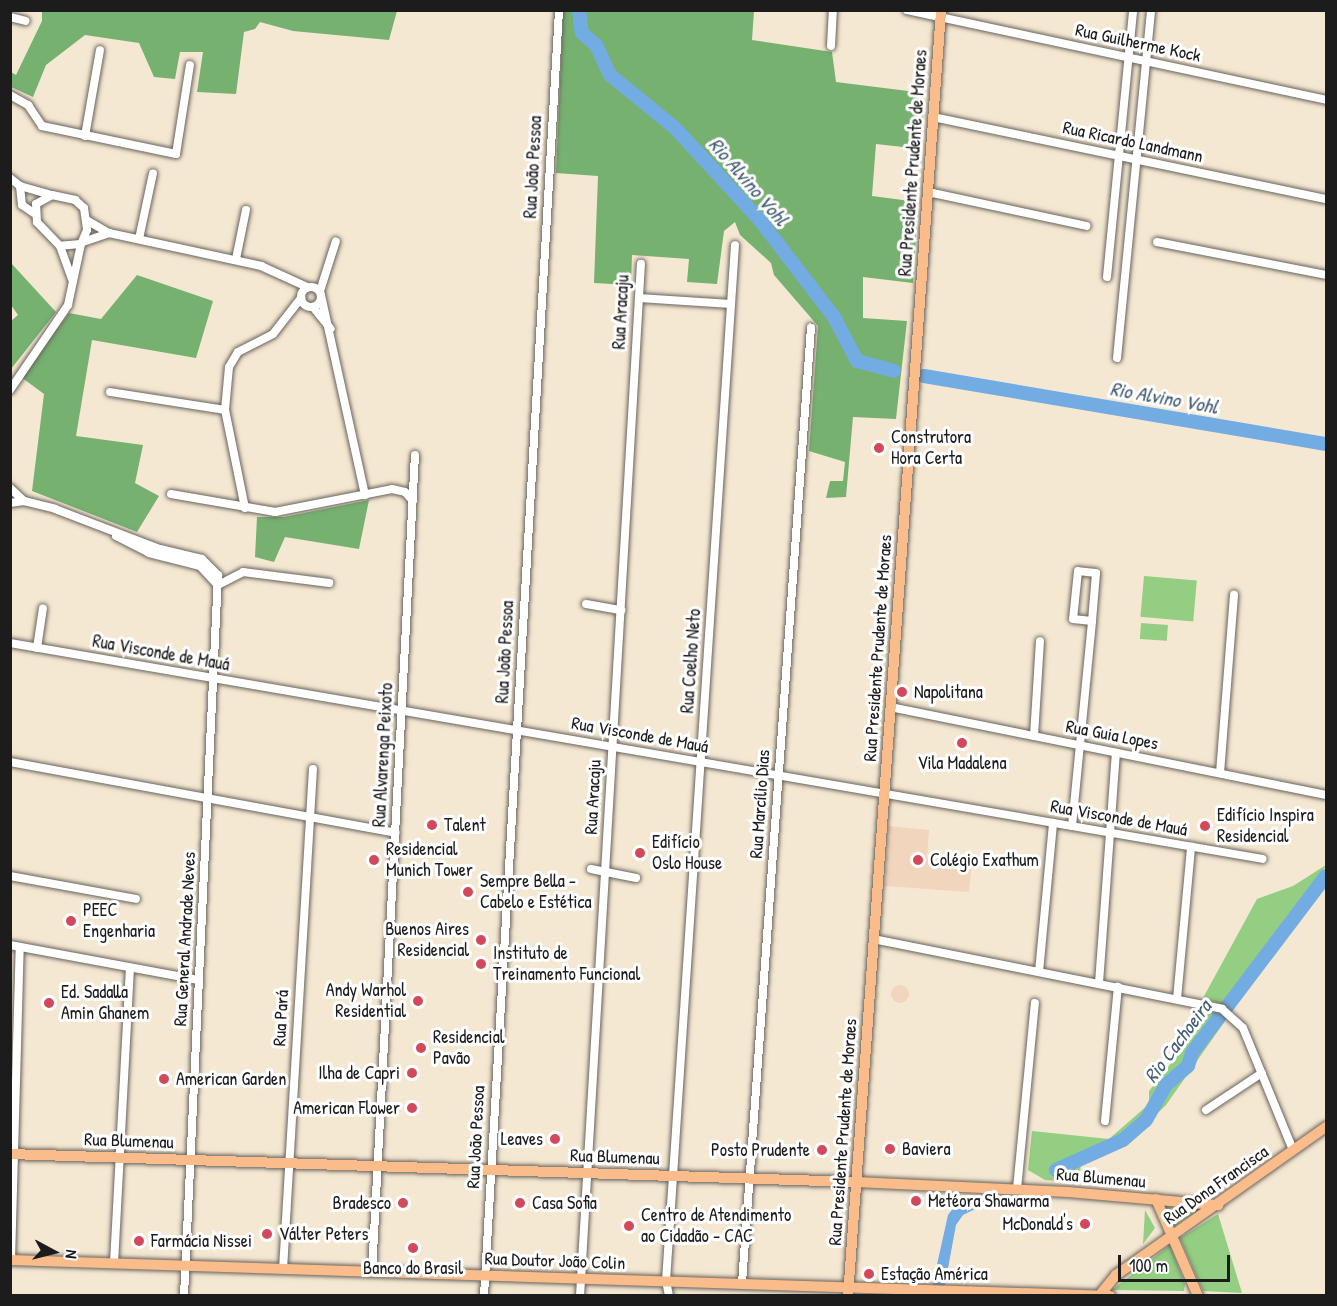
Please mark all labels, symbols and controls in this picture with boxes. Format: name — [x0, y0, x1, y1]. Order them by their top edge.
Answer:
street label: Rua Guilherme Kock — [1073, 19, 1203, 67]
street label: Rua Presidente Prudente de Moraes — [894, 49, 932, 277]
street label: Rua João Pessoa — [520, 115, 546, 219]
street label: Rua Ricardo Landmann — [1061, 117, 1205, 167]
water label: Rio Alvino Vohl — [704, 132, 794, 230]
street label: Rua Aracaju — [608, 274, 634, 350]
water label: Rio Alvino Vohl — [1108, 376, 1220, 418]
place label: Construtora Hora Certa — [891, 427, 971, 470]
marker: Construtora Hora Certa — [872, 441, 886, 455]
street label: Rua Presidente Prudente de Moraes — [859, 534, 897, 762]
street label: Rua João Pessoa — [492, 600, 518, 704]
street label: Rua Coelho Neto — [677, 608, 705, 714]
street label: Rua Visconde de Mauá — [91, 630, 231, 676]
place label: Napolitana — [914, 681, 983, 703]
street label: Rua Alvarenga Peixoto — [368, 682, 398, 828]
marker: Napolitana — [895, 685, 909, 699]
street label: Rua Visconde de Mauá — [570, 712, 710, 758]
street label: Rua Guia Lopes — [1064, 715, 1160, 755]
marker: Vila Madalena — [955, 736, 969, 750]
street label: Rua Marcílio Dias — [745, 749, 775, 859]
place label: Vila Madalena — [917, 752, 1007, 774]
street label: Rua Aracaju — [580, 759, 606, 835]
street label: Rua Visconde de Mauá — [1049, 795, 1189, 841]
place label: Edifício Inspira Residencial — [1217, 805, 1314, 848]
place label: Talent — [444, 814, 486, 836]
marker: Talent — [425, 818, 439, 832]
marker: Edifício Inspira Residencial — [1198, 819, 1212, 833]
place label: Edifício Oslo House — [652, 832, 722, 874]
place label: Residencial Munich Tower — [386, 839, 473, 882]
marker: Edifício Oslo House — [633, 846, 647, 860]
place label: Colégio Exathum — [930, 849, 1039, 871]
street label: Rua General Andrade Neves — [170, 851, 200, 1027]
marker: Residencial Munich Tower — [367, 853, 381, 867]
marker: Colégio Exathum — [911, 853, 925, 867]
place label: Sempre Bella - Cabelo e Estética — [480, 871, 591, 914]
marker: Sempre Bella - Cabelo e Estética — [461, 885, 475, 899]
place label: PEEC Engenharia — [83, 900, 155, 942]
marker: PEEC Engenharia — [64, 914, 78, 928]
place label: Buenos Aires Residencial — [385, 919, 469, 962]
marker: Buenos Aires Residencial — [474, 933, 488, 947]
place label: Instituto de Treinamento Funcional — [493, 943, 640, 986]
marker: Instituto de Treinamento Funcional — [474, 957, 488, 971]
place label: Andy Warhol Residential — [326, 980, 406, 1022]
place label: Ed. Sadalla Amin Ghanem — [61, 982, 149, 1024]
street label: Rua Pará — [269, 989, 293, 1047]
marker: Andy Warhol Residential — [411, 994, 425, 1008]
water label: Rio Cachoeira — [1138, 995, 1216, 1087]
marker: Ed. Sadalla Amin Ghanem — [42, 996, 56, 1010]
street label: Rua Presidente Prudente de Moraes — [824, 1018, 862, 1246]
place label: Residencial Pavão — [433, 1027, 504, 1070]
marker: Residencial Pavão — [414, 1041, 428, 1055]
place label: Ilha de Capri — [318, 1062, 400, 1084]
marker: Ilha de Capri — [405, 1066, 419, 1080]
place label: American Garden — [176, 1068, 286, 1090]
marker: American Garden — [157, 1072, 171, 1086]
street label: Rua João Pessoa — [463, 1085, 489, 1189]
place label: American Flower — [293, 1097, 400, 1119]
marker: American Flower — [405, 1101, 419, 1115]
place label: Leaves — [501, 1128, 543, 1150]
street label: Rua Blumenau — [84, 1129, 174, 1153]
marker: Leaves — [548, 1132, 562, 1146]
place label: Baviera — [902, 1138, 951, 1160]
place label: Posto Prudente — [711, 1139, 810, 1161]
street label: Rua Dona Francisca — [1160, 1141, 1272, 1229]
marker: Baviera — [883, 1142, 897, 1156]
marker: Posto Prudente — [815, 1143, 829, 1157]
street label: Rua Blumenau — [570, 1145, 660, 1169]
street label: Rua Blumenau — [1055, 1163, 1147, 1193]
place label: Metéora Shawarma — [928, 1190, 1049, 1212]
place label: Bradesco — [333, 1192, 391, 1214]
place label: Casa Sofia — [532, 1192, 597, 1214]
marker: Metéora Shawarma — [909, 1194, 923, 1208]
marker: Bradesco — [396, 1196, 410, 1210]
marker: Casa Sofia — [513, 1196, 527, 1210]
place label: Centro de Atendimento ao Cidadão - CAC — [641, 1205, 791, 1248]
place label: McDonald's — [1003, 1213, 1073, 1235]
marker: McDonald's — [1078, 1217, 1092, 1231]
marker: Centro de Atendimento ao Cidadão - CAC — [622, 1219, 636, 1233]
north arrow — [24, 1222, 84, 1282]
place label: Válter Peters — [279, 1223, 368, 1245]
marker: Válter Peters — [260, 1227, 274, 1241]
place label: Farmácia Nissei — [151, 1230, 252, 1252]
marker: Farmácia Nissei — [132, 1234, 146, 1248]
marker: Banco do Brasil — [406, 1241, 420, 1255]
scale bar — [1121, 1243, 1234, 1281]
street label: Rua Doutor João Colin — [484, 1248, 626, 1274]
text: N — [60, 1249, 83, 1260]
text: 100 m — [1129, 1253, 1168, 1278]
place label: Banco do Brasil — [363, 1257, 463, 1279]
place label: Estação América — [881, 1263, 988, 1285]
marker: Estação América — [862, 1267, 876, 1281]

